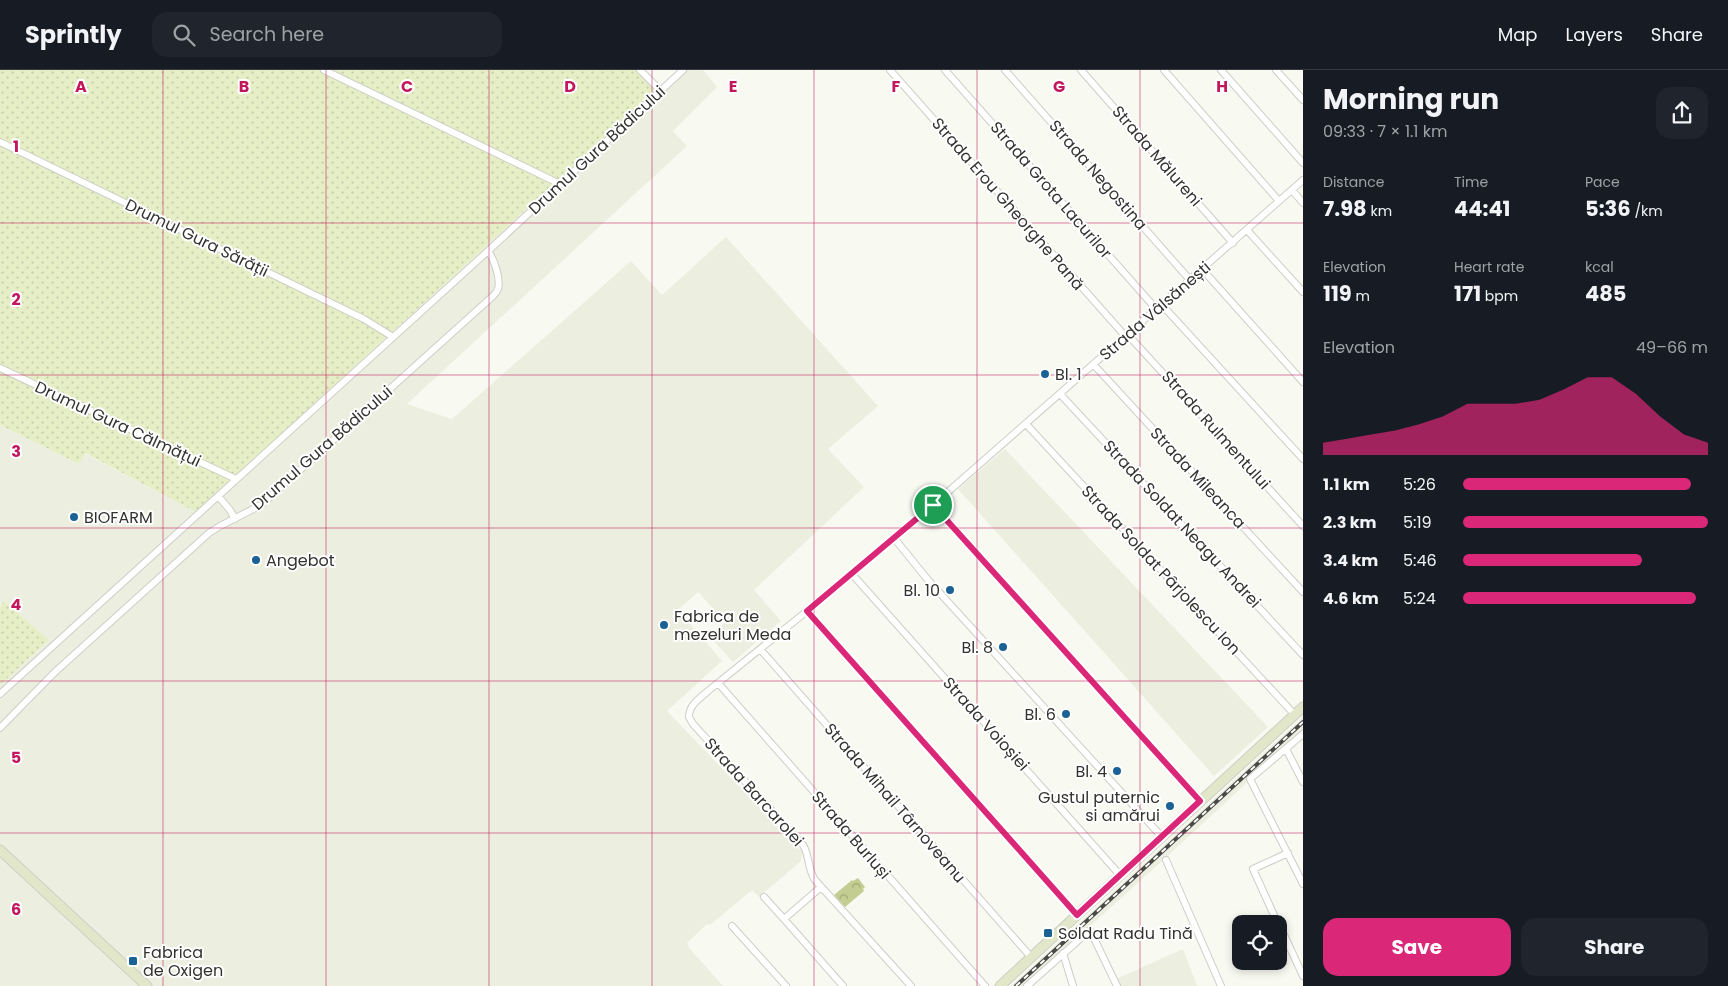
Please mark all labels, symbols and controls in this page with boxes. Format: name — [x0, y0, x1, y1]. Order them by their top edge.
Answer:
search box — [152, 12, 502, 57]
text: Sprintly — [25, 18, 122, 51]
icon: search — [170, 21, 198, 49]
text: Search here — [210, 21, 324, 48]
text: Map — [1498, 22, 1538, 47]
text: Layers — [1566, 22, 1623, 47]
text: Share — [1651, 22, 1703, 47]
text: A — [75, 75, 87, 98]
text: B — [239, 75, 249, 98]
text: C — [401, 75, 413, 98]
text: E — [729, 75, 737, 98]
text: F — [892, 75, 901, 98]
text: G — [1053, 75, 1065, 98]
text: H — [1216, 75, 1228, 98]
text: Morning run — [1323, 80, 1499, 119]
street label: Drumul Gura Bădicului — [525, 82, 669, 218]
button: share — [1656, 87, 1708, 139]
street label: Strada Mălureni — [1107, 101, 1207, 211]
street label: Strada Erou Gheorghe Pană — [926, 113, 1090, 295]
street label: Strada Negostina — [1044, 115, 1152, 235]
street label: Strada Grota Lacurilor — [985, 116, 1117, 264]
text: 09:33 · 7 × 1.1 km — [1323, 120, 1447, 143]
text: 1 — [13, 135, 19, 158]
text: Distance — [1323, 172, 1384, 192]
text: Time — [1454, 172, 1488, 192]
text: Pace — [1585, 172, 1620, 192]
street label: Drumul Gura Sărății — [121, 193, 273, 283]
text: 7.98 — [1323, 194, 1367, 223]
text: 44:41 — [1454, 194, 1511, 223]
text: 5:36 — [1585, 194, 1631, 223]
text: km — [1367, 201, 1392, 221]
text: /km — [1631, 201, 1663, 221]
street label: Strada Vâlsănești — [1094, 256, 1216, 366]
text: Elevation — [1323, 257, 1386, 277]
text: Heart rate — [1454, 257, 1524, 277]
text: kcal — [1585, 257, 1614, 277]
text: 119 — [1323, 279, 1352, 308]
text: 171 — [1454, 279, 1481, 308]
text: 485 — [1585, 279, 1626, 308]
text: m — [1352, 286, 1370, 306]
text: bpm — [1481, 286, 1518, 306]
text: 2 — [11, 288, 21, 311]
text: Elevation — [1323, 336, 1395, 359]
text: 49–66 m — [1636, 336, 1708, 359]
place label: Bl. 1 — [1055, 363, 1082, 386]
street label: Strada Rulmentului — [1156, 366, 1276, 494]
marker: Bl. 1 — [1039, 368, 1051, 380]
street label: Drumul Gura Călmățui — [31, 375, 205, 473]
street label: Drumul Gura Bădicului — [247, 380, 397, 516]
street label: Strada Mileanca — [1145, 422, 1251, 534]
street label: Strada Soldat Neagu Andrei — [1098, 435, 1266, 613]
text: 3 — [11, 440, 21, 463]
text: 1.1 km — [1323, 473, 1370, 496]
text: 5:26 — [1403, 473, 1436, 496]
street label: Strada Soldat Pârjolescu Ion — [1076, 480, 1246, 660]
pin — [912, 484, 954, 526]
icon: arrive — [919, 491, 947, 519]
place label: BIOFARM — [84, 506, 153, 529]
marker: BIOFARM — [68, 511, 80, 523]
text: 2.3 km — [1323, 511, 1377, 534]
text: 5:19 — [1403, 511, 1432, 534]
place label: Angebot — [266, 549, 335, 572]
text: 3.4 km — [1323, 549, 1378, 572]
text: 5:46 — [1403, 549, 1437, 572]
marker: Angebot — [250, 554, 262, 566]
place label: Bl. 10 — [903, 579, 940, 602]
marker: Bl. 10 — [944, 584, 956, 596]
text: 4.6 km — [1323, 587, 1379, 610]
text: 5:24 — [1403, 587, 1436, 610]
text: 4 — [11, 593, 22, 616]
place label: Fabrica de mezeluri Meda — [674, 605, 791, 646]
marker: Fabrica de mezeluri Meda — [658, 619, 670, 631]
place label: Bl. 8 — [962, 636, 993, 659]
marker: Bl. 8 — [997, 641, 1009, 653]
street label: Strada Voioșiei — [938, 672, 1034, 776]
place label: Bl. 6 — [1024, 703, 1056, 726]
marker: Bl. 6 — [1060, 708, 1072, 720]
street label: Strada Mihail Târnoveanu — [819, 718, 971, 888]
street label: Strada Barcarolei — [699, 733, 809, 851]
text: 5 — [11, 746, 21, 769]
place label: Bl. 4 — [1076, 760, 1107, 783]
marker: Bl. 4 — [1111, 765, 1123, 777]
street label: Strada Burluși — [806, 786, 896, 884]
place label: Gustul puternic si amărui — [1038, 786, 1160, 827]
marker: Gustul puternic si amărui — [1164, 800, 1176, 812]
text: 6 — [11, 898, 21, 921]
map controls — [1232, 915, 1287, 970]
button: locate — [1232, 915, 1287, 970]
button: Save — [1323, 918, 1511, 976]
button: Share — [1521, 918, 1708, 976]
place label: Soldat Radu Tină — [1058, 922, 1193, 945]
marker: Soldat Radu Tină — [1042, 927, 1054, 939]
place label: Fabrica de Oxigen — [143, 941, 223, 982]
marker: Fabrica de Oxigen — [127, 955, 139, 967]

